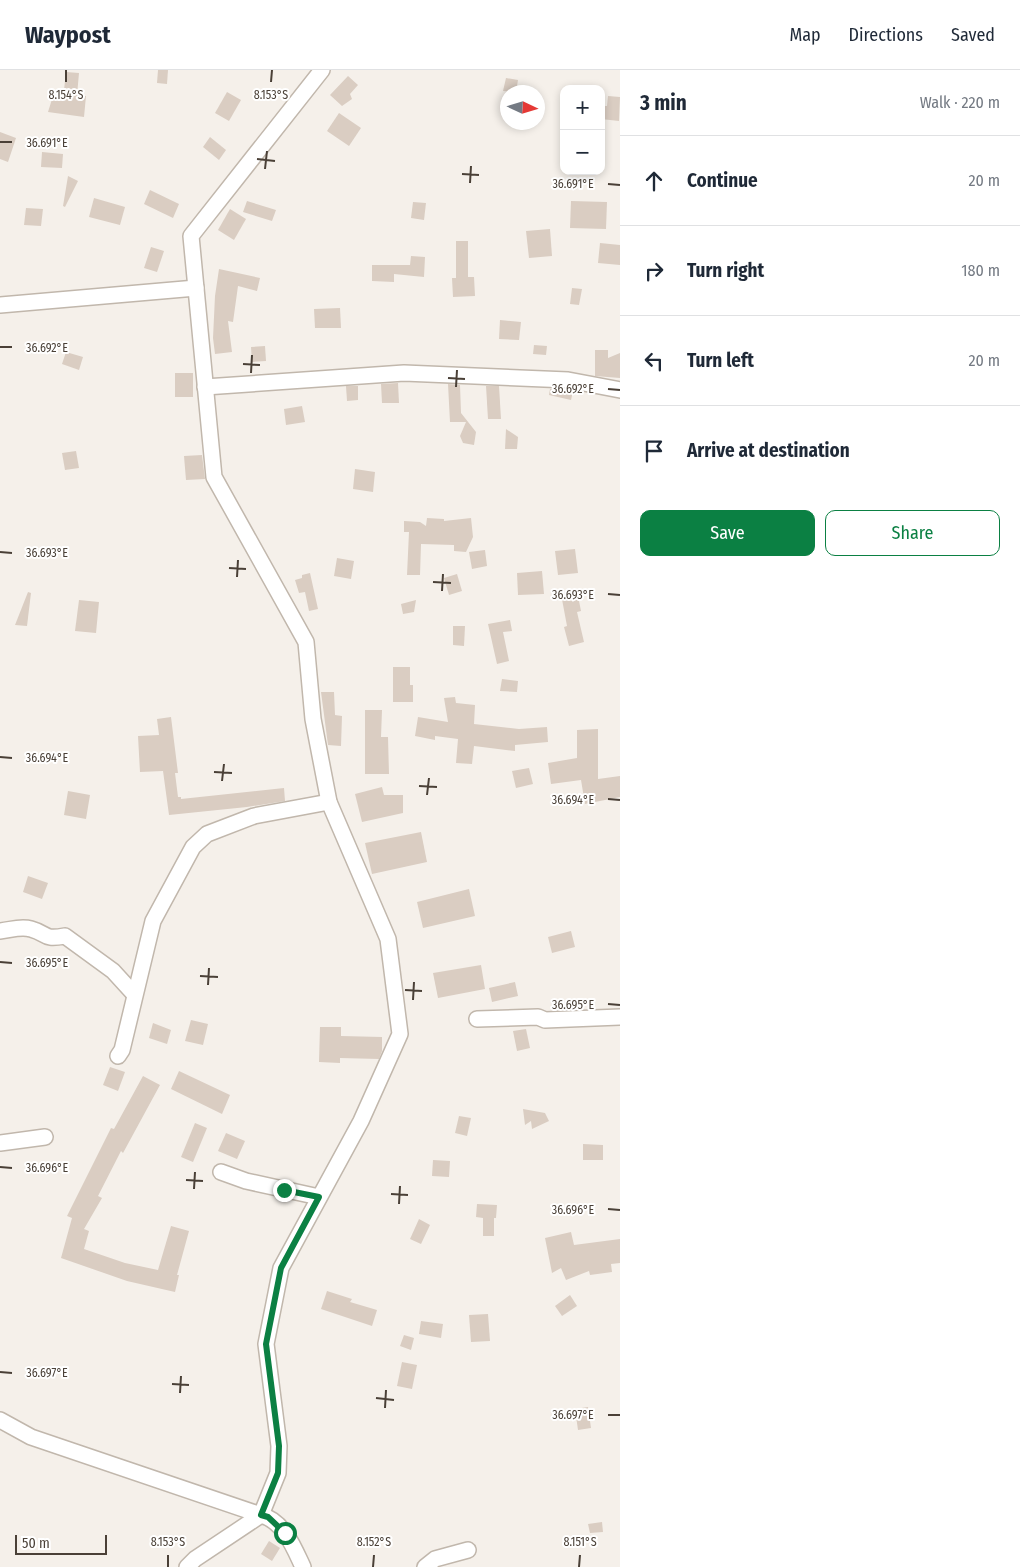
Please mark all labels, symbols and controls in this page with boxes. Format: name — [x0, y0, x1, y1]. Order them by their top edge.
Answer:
text: Waypost — [25, 21, 111, 49]
text: Map — [789, 24, 821, 46]
text: Directions — [849, 24, 923, 46]
text: Saved — [951, 24, 995, 46]
north arrow — [500, 85, 545, 130]
map controls — [560, 85, 605, 175]
button: + — [560, 85, 605, 130]
text: 8.154°S — [49, 88, 84, 102]
text: 8.153°S — [254, 88, 288, 102]
text: 3 min — [640, 90, 687, 116]
text: Walk · 220 m — [920, 93, 1000, 112]
button: − — [560, 130, 605, 175]
text: 36.691°E — [26, 136, 68, 150]
icon: ahead — [640, 167, 668, 195]
text: Continue — [687, 169, 758, 192]
text: 20 m — [969, 171, 1000, 190]
text: 36.691°E — [552, 177, 594, 191]
icon: right — [640, 257, 668, 285]
text: Turn right — [687, 259, 764, 282]
text: 180 m — [961, 261, 1000, 280]
text: 36.692°E — [26, 341, 68, 355]
icon: left — [640, 347, 668, 375]
text: Turn left — [687, 349, 754, 372]
text: 20 m — [969, 351, 1000, 370]
text: 36.692°E — [552, 382, 594, 396]
icon: arrive — [640, 437, 668, 465]
text: Arrive at destination — [687, 439, 850, 462]
button: Save — [640, 510, 815, 556]
button: Share — [825, 510, 1000, 556]
text: 36.693°E — [26, 546, 68, 560]
text: 36.693°E — [552, 588, 594, 602]
text: 36.694°E — [26, 751, 69, 765]
text: 36.694°E — [552, 793, 595, 807]
text: 36.695°E — [26, 956, 68, 970]
text: 36.695°E — [552, 998, 594, 1012]
text: 36.696°E — [26, 1161, 69, 1175]
route end — [273, 1179, 296, 1202]
text: 36.696°E — [552, 1203, 595, 1217]
text: 36.697°E — [26, 1366, 68, 1380]
text: 36.697°E — [552, 1408, 594, 1422]
route start — [274, 1522, 297, 1545]
scale bar — [15, 1532, 108, 1555]
text: 50 m — [22, 1535, 50, 1552]
text: 8.153°S — [151, 1535, 185, 1549]
text: 8.152°S — [357, 1535, 391, 1549]
text: 8.151°S — [563, 1535, 597, 1549]

